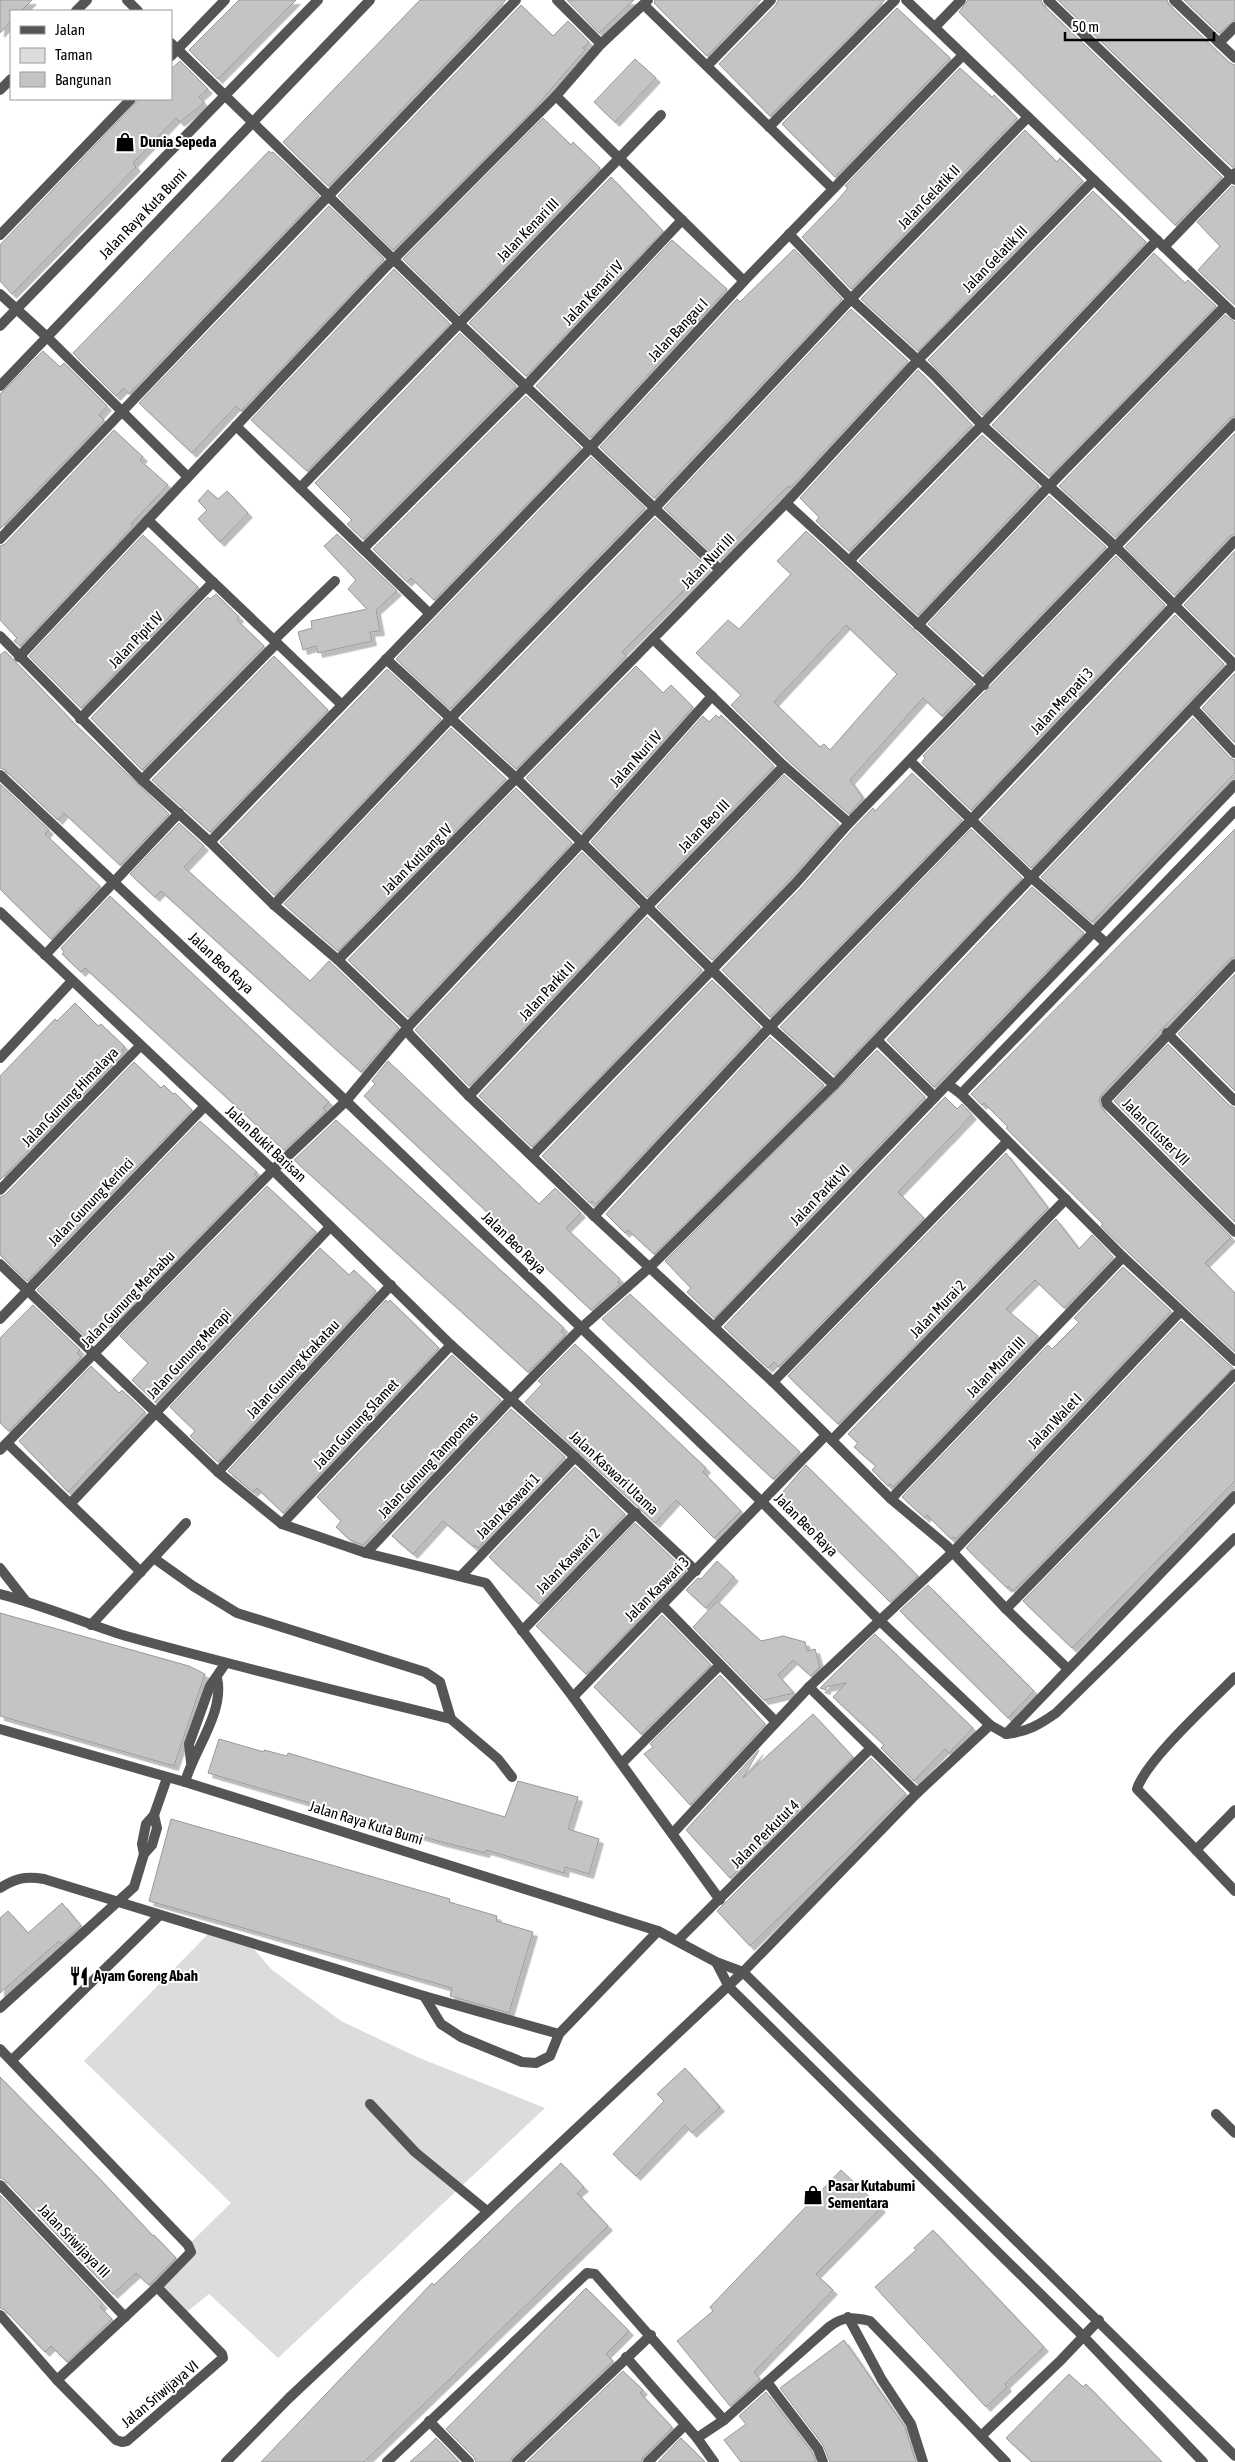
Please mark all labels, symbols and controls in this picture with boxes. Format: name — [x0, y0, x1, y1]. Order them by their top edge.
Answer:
legend — [10, 10, 172, 100]
scale bar — [1065, 10, 1214, 42]
text: 50 m — [1072, 18, 1099, 35]
text: Jalan — [55, 21, 85, 38]
text: Taman — [55, 46, 93, 63]
text: Bangunan — [55, 71, 112, 88]
shop icon: Dunia Sepeda — [114, 131, 136, 153]
place label: Dunia Sepeda — [140, 133, 216, 150]
street label: Jalan Gelatik II — [894, 161, 963, 232]
street label: Jalan Raya Kuta Bumi — [96, 165, 190, 262]
street label: Jalan Kenari III — [493, 194, 562, 265]
street label: Jalan Gelatik III — [959, 222, 1031, 295]
street label: Jalan Kenari IV — [559, 257, 627, 328]
street label: Jalan Bangau I — [644, 295, 711, 365]
street label: Jalan Nuri III — [677, 530, 738, 592]
street label: Jalan Pipit IV — [105, 608, 167, 671]
street label: Jalan Merpati 3 — [1027, 664, 1097, 737]
street label: Jalan Nuri IV — [606, 727, 666, 790]
street label: Jalan Beo III — [674, 796, 733, 855]
street label: Jalan Kutilang IV — [378, 820, 456, 897]
street label: Jalan Beo Raya — [185, 928, 257, 997]
street label: Jalan Parkit II — [515, 958, 578, 1024]
street label: Jalan Gunung Himalaya — [18, 1043, 121, 1150]
street label: Jalan Cluster VII — [1119, 1095, 1193, 1169]
street label: Jalan Bukit Barisan — [223, 1102, 310, 1185]
street label: Jalan Gunung Kerinci — [44, 1154, 137, 1249]
street label: Jalan Parkit VI — [787, 1161, 853, 1228]
street label: Jalan Beo Raya — [479, 1208, 550, 1277]
street label: Jalan Gunung Merbabu — [77, 1247, 178, 1350]
street label: Jalan Murai 2 — [906, 1276, 969, 1341]
street label: Jalan Gunung Merapi — [143, 1305, 234, 1402]
street label: Jalan Gunung Krakatau — [243, 1316, 343, 1421]
street label: Jalan Murai III — [963, 1333, 1029, 1400]
street label: Jalan Gunung Slamet — [310, 1375, 402, 1472]
street label: Jalan Walet I — [1024, 1389, 1085, 1452]
street label: Jalan Gunung Tampomas — [374, 1408, 481, 1521]
street label: Jalan Kaswari Utama — [566, 1427, 662, 1518]
street label: Jalan Kaswari 1 — [472, 1469, 543, 1542]
street label: Jalan Beo Raya — [771, 1489, 842, 1560]
street label: Jalan Kaswari 2 — [532, 1524, 603, 1597]
street label: Jalan Kaswari 3 — [621, 1553, 692, 1624]
street label: Jalan Perkutut 4 — [727, 1796, 802, 1871]
street label: Jalan Raya Kuta Bumi — [307, 1797, 425, 1848]
restaurant icon: Ayam Goreng Abah — [68, 1965, 90, 1987]
place label: Ayam Goreng Abah — [93, 1967, 198, 1984]
place label: Pasar Kutabumi Sementara — [828, 2177, 915, 2211]
shop icon: Pasar Kutabumi Sementara — [802, 2184, 824, 2206]
street label: Jalan Sriwijaya III — [35, 2200, 114, 2281]
street label: Jalan Sriwijaya VI — [118, 2356, 202, 2431]

